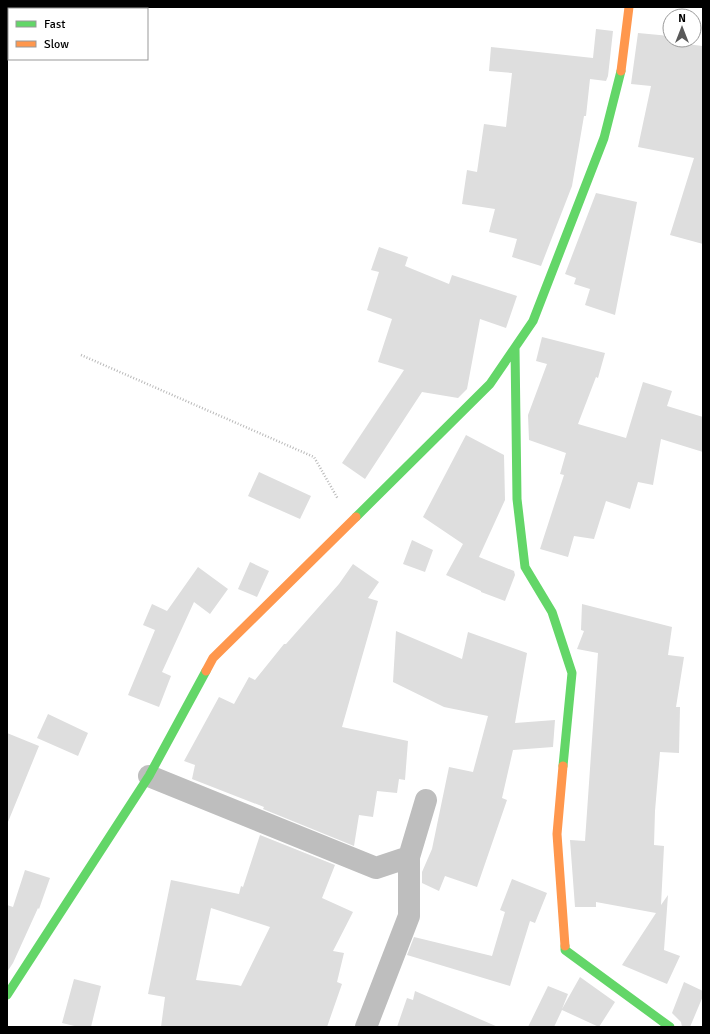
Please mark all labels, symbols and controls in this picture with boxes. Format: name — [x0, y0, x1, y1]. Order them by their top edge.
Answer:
legend — [8, 8, 148, 60]
north arrow — [662, 8, 702, 48]
text: N — [678, 12, 686, 25]
text: Fast — [44, 17, 65, 32]
text: Slow — [44, 37, 69, 52]

